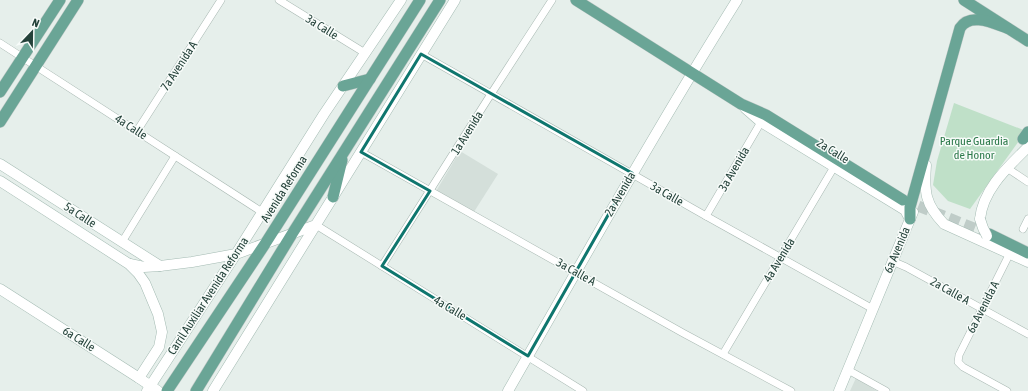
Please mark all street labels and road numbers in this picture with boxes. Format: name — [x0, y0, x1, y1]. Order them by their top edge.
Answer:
street label: 3a Calle — [303, 12, 341, 42]
street label: 7a Avenida A — [158, 38, 200, 93]
street label: 1a Avenida — [448, 109, 486, 157]
street label: 4a Calle — [112, 111, 150, 143]
street label: 2a Calle — [814, 136, 852, 166]
street label: 3a Avenida — [716, 144, 752, 194]
street label: Avenida Reforma — [258, 153, 310, 225]
street label: 2a Avenida — [602, 169, 638, 219]
street label: 3a Calle — [648, 179, 686, 209]
street label: 5a Calle — [61, 199, 99, 231]
street label: 6a Avenida — [881, 225, 913, 275]
street label: Carril Auxiliar Avenida Reforma — [165, 235, 251, 357]
street label: 4a Avenida — [760, 235, 798, 285]
street label: 3a Calle A — [554, 255, 598, 289]
street label: 2a Calle A — [928, 274, 972, 308]
street label: 6a Avenida A — [964, 279, 1002, 335]
street label: 4a Calle — [431, 293, 469, 323]
street label: 6a Calle — [60, 324, 98, 354]

